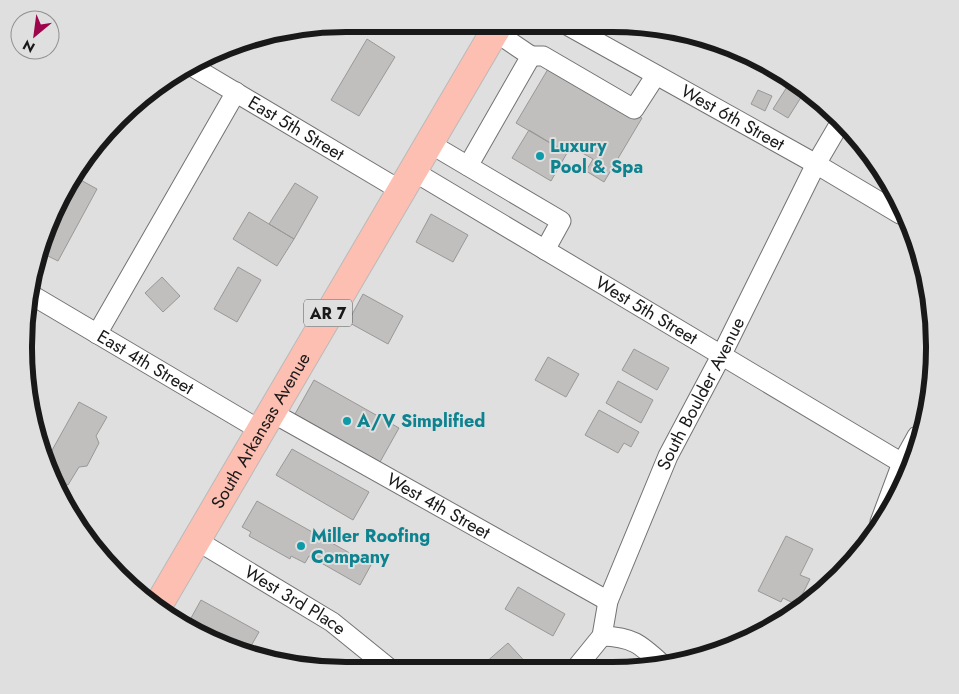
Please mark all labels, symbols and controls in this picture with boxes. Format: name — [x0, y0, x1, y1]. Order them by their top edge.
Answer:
north arrow — [10, 10, 60, 60]
text: N — [19, 35, 38, 58]
street label: West 6th Street — [676, 78, 790, 157]
street label: East 5th Street — [243, 90, 350, 167]
place label: Luxury Pool & Spa — [550, 133, 643, 180]
marker: Luxury Pool & Spa — [534, 150, 546, 162]
street label: West 5th Street — [590, 270, 703, 351]
road number: AR 7 — [304, 300, 352, 326]
street label: South Boulder Avenue — [651, 313, 751, 474]
street label: East 4th Street — [92, 323, 199, 401]
street label: South Arkansas Avenue — [205, 348, 317, 514]
place label: A/V Simplified — [356, 408, 485, 434]
marker: A/V Simplified — [341, 415, 353, 427]
street label: West 4th Street — [382, 466, 496, 546]
place label: Miller Roofing Company — [311, 523, 430, 570]
marker: Miller Roofing Company — [295, 540, 307, 552]
street label: West 3rd Place — [239, 559, 352, 641]

